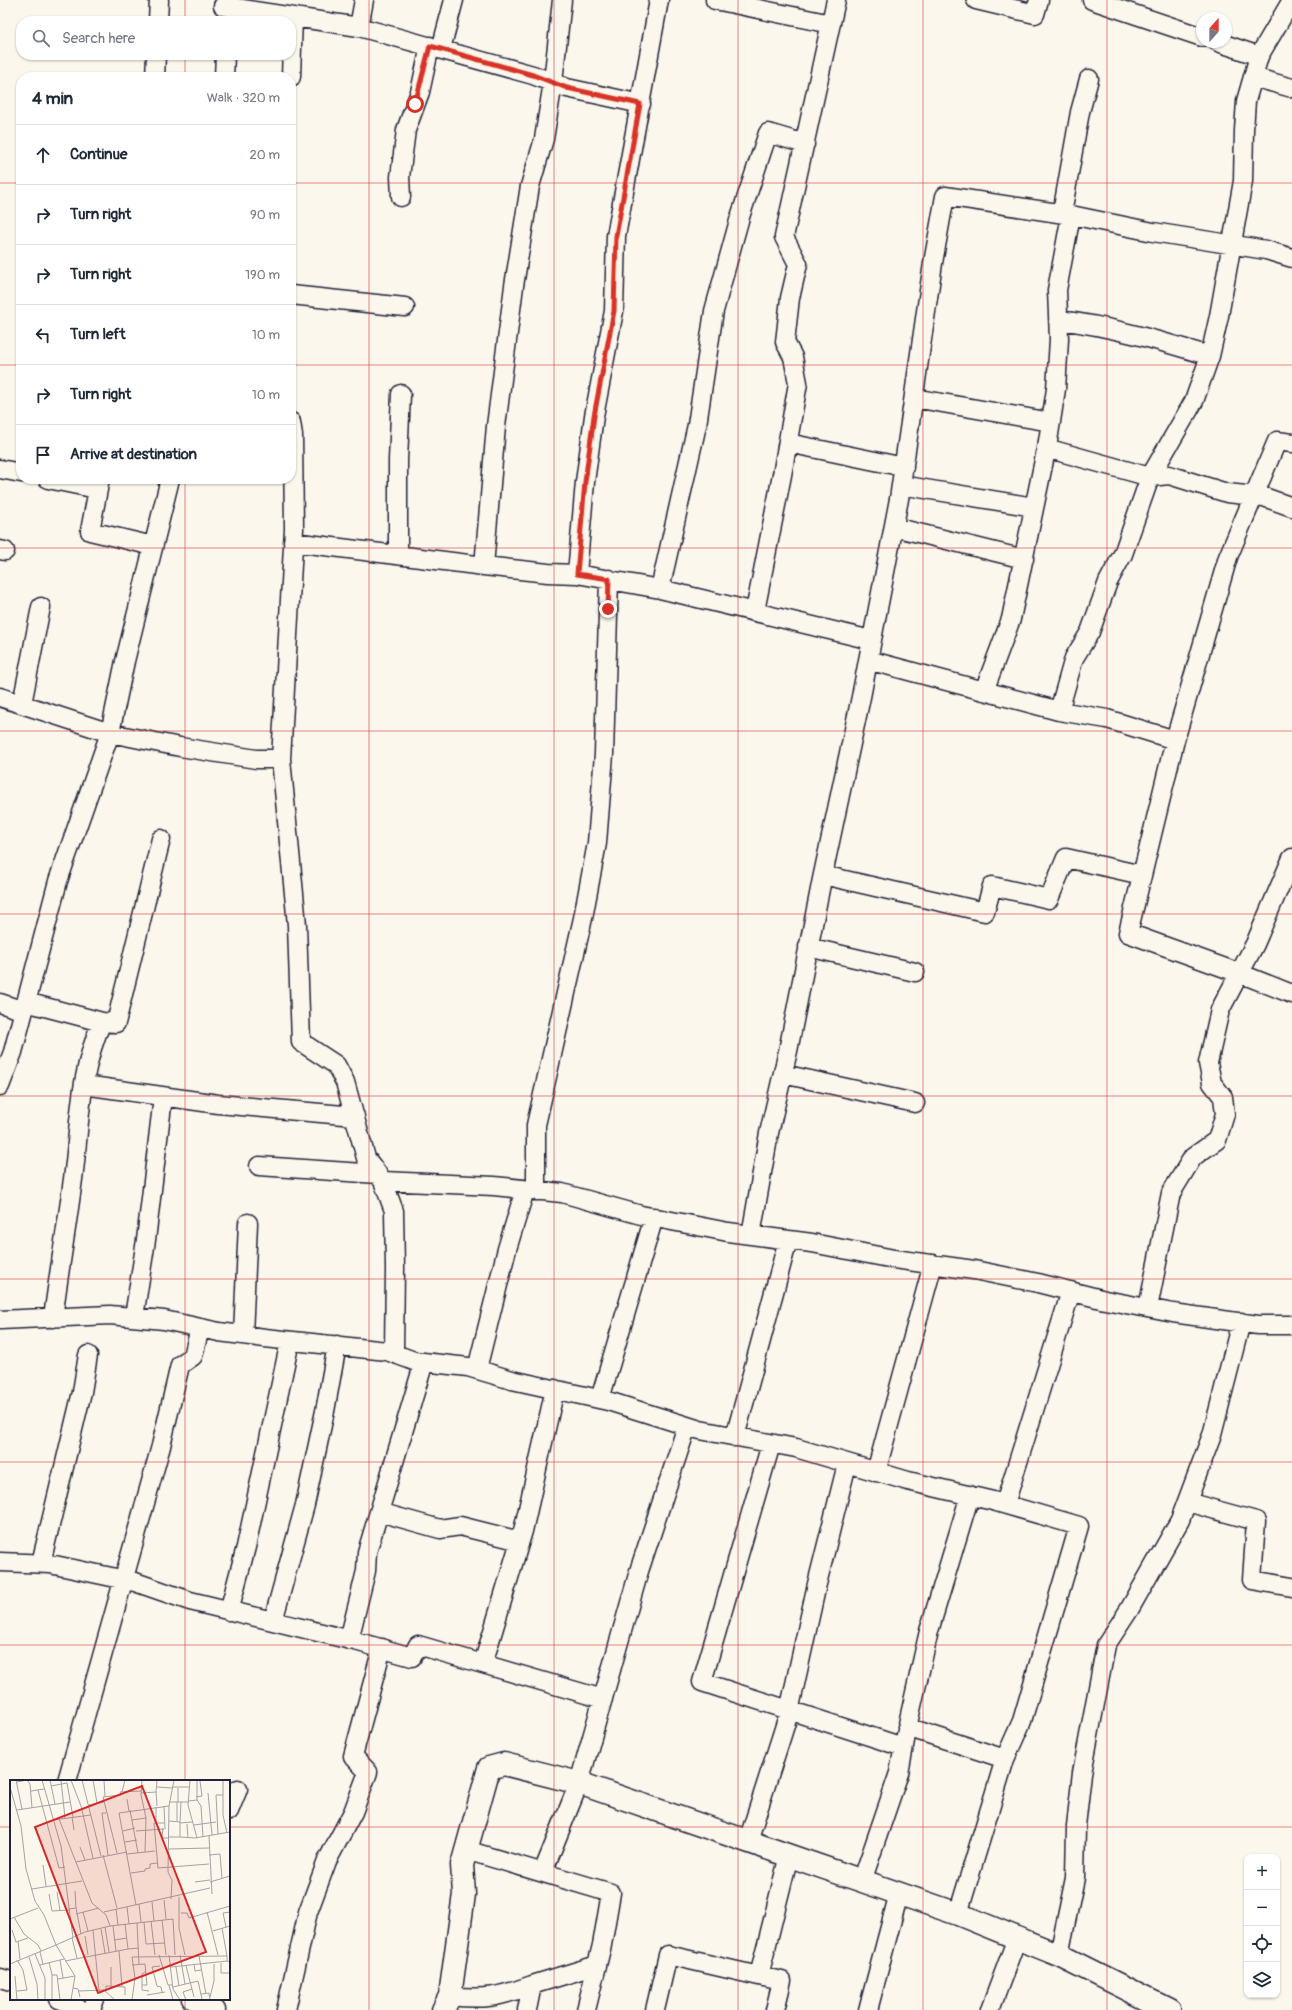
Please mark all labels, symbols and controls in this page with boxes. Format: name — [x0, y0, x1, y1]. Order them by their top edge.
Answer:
north arrow — [1196, 12, 1232, 48]
search box — [16, 16, 296, 60]
icon: search — [30, 27, 52, 49]
text: Search here — [62, 29, 135, 48]
text: 4 min — [32, 88, 73, 109]
text: Walk · 320 m — [207, 90, 280, 106]
route start — [406, 95, 424, 113]
icon: ahead — [32, 144, 54, 166]
text: Continue — [70, 145, 128, 164]
text: 20 m — [249, 147, 280, 163]
icon: right — [32, 204, 54, 226]
text: Turn right — [70, 205, 131, 224]
text: 90 m — [250, 207, 280, 223]
icon: right — [32, 264, 54, 286]
text: Turn right — [70, 265, 131, 284]
text: 190 m — [245, 267, 280, 283]
icon: left — [32, 324, 54, 346]
text: Turn left — [70, 325, 126, 344]
text: 10 m — [252, 327, 280, 343]
icon: right — [32, 384, 54, 406]
text: Turn right — [70, 385, 131, 404]
text: 10 m — [252, 387, 280, 403]
icon: arrive — [32, 444, 54, 466]
text: Arrive at destination — [70, 445, 197, 464]
route end — [599, 600, 617, 618]
inset map — [10, 1780, 230, 2000]
map controls — [1244, 1854, 1280, 1998]
button: + — [1244, 1854, 1280, 1890]
button: − — [1244, 1890, 1280, 1926]
button: locate — [1244, 1926, 1280, 1962]
button: layers — [1244, 1962, 1280, 1998]

